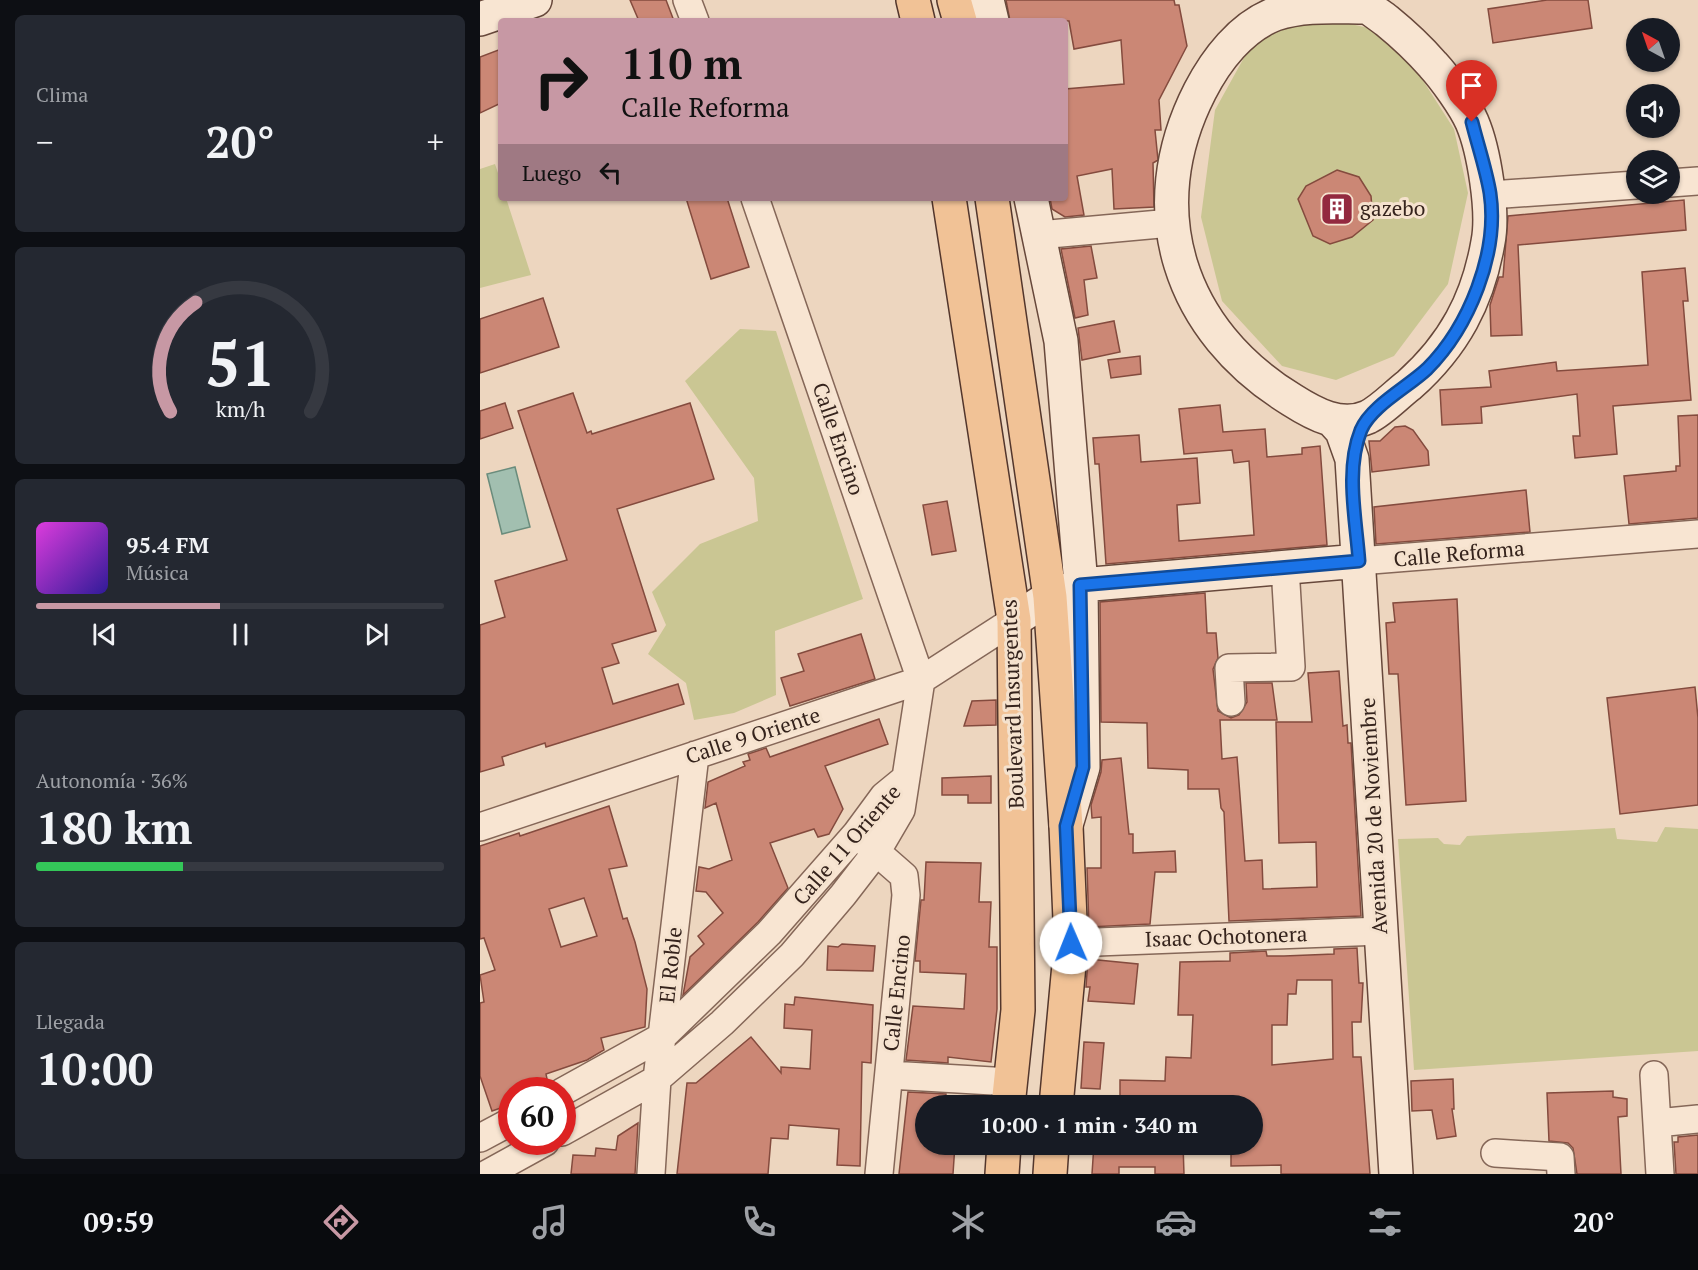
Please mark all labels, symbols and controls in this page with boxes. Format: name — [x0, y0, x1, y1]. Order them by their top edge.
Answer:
north arrow — [1626, 18, 1680, 72]
map controls — [1626, 18, 1680, 204]
text: 110 m — [621, 35, 742, 91]
icon: right — [522, 42, 600, 120]
pin — [1446, 60, 1497, 122]
icon: arrive — [1455, 69, 1488, 102]
text: Clima — [36, 81, 88, 108]
button: sound — [1626, 84, 1680, 138]
text: Calle Reforma — [621, 89, 790, 125]
text: 20° — [205, 111, 275, 171]
text: − — [36, 120, 54, 163]
text: + — [426, 120, 444, 163]
button: layers — [1626, 150, 1680, 204]
icon: left — [594, 156, 627, 189]
text: Luego — [522, 158, 582, 187]
building icon: gazebo — [1319, 191, 1355, 227]
place label: gazebo — [1360, 194, 1425, 222]
text: 51 — [205, 321, 275, 404]
street label: Calle Encino — [807, 379, 871, 499]
text: km/h — [215, 396, 265, 424]
text: 95.4 FM — [126, 530, 209, 559]
street label: Calle Reforma — [1392, 533, 1526, 573]
text: Música — [126, 559, 189, 586]
street label: Boulevard Insurgentes — [994, 599, 1030, 809]
icon: previous — [88, 618, 121, 651]
icon: pause — [224, 618, 257, 651]
icon: next — [360, 618, 393, 651]
street label: Avenida 20 de Noviembre — [1353, 697, 1393, 935]
street label: Calle 9 Oriente — [682, 700, 824, 770]
text: Autonomía · 36% — [36, 767, 188, 794]
street label: Calle 11 Oriente — [786, 778, 906, 911]
text: 180 km — [36, 797, 192, 857]
position arrow — [1039, 911, 1103, 975]
street label: Isaac Ochotonera — [1144, 919, 1308, 953]
street label: El Roble — [652, 925, 688, 1004]
street label: Calle Encino — [876, 933, 916, 1053]
text: Llegada — [36, 1008, 105, 1035]
text: 10:00 — [36, 1038, 153, 1098]
speed limit sign: 60 — [498, 1077, 576, 1155]
text: 10:00 · 1 min · 340 m — [980, 1110, 1198, 1139]
icon: directions — [320, 1201, 362, 1243]
icon: music — [529, 1201, 571, 1243]
icon: phone — [738, 1201, 780, 1243]
icon: climate — [947, 1201, 989, 1243]
icon: car — [1155, 1201, 1197, 1243]
icon: filters — [1364, 1201, 1406, 1243]
text: 09:59 — [83, 1204, 154, 1240]
text: 20° — [1573, 1204, 1615, 1240]

